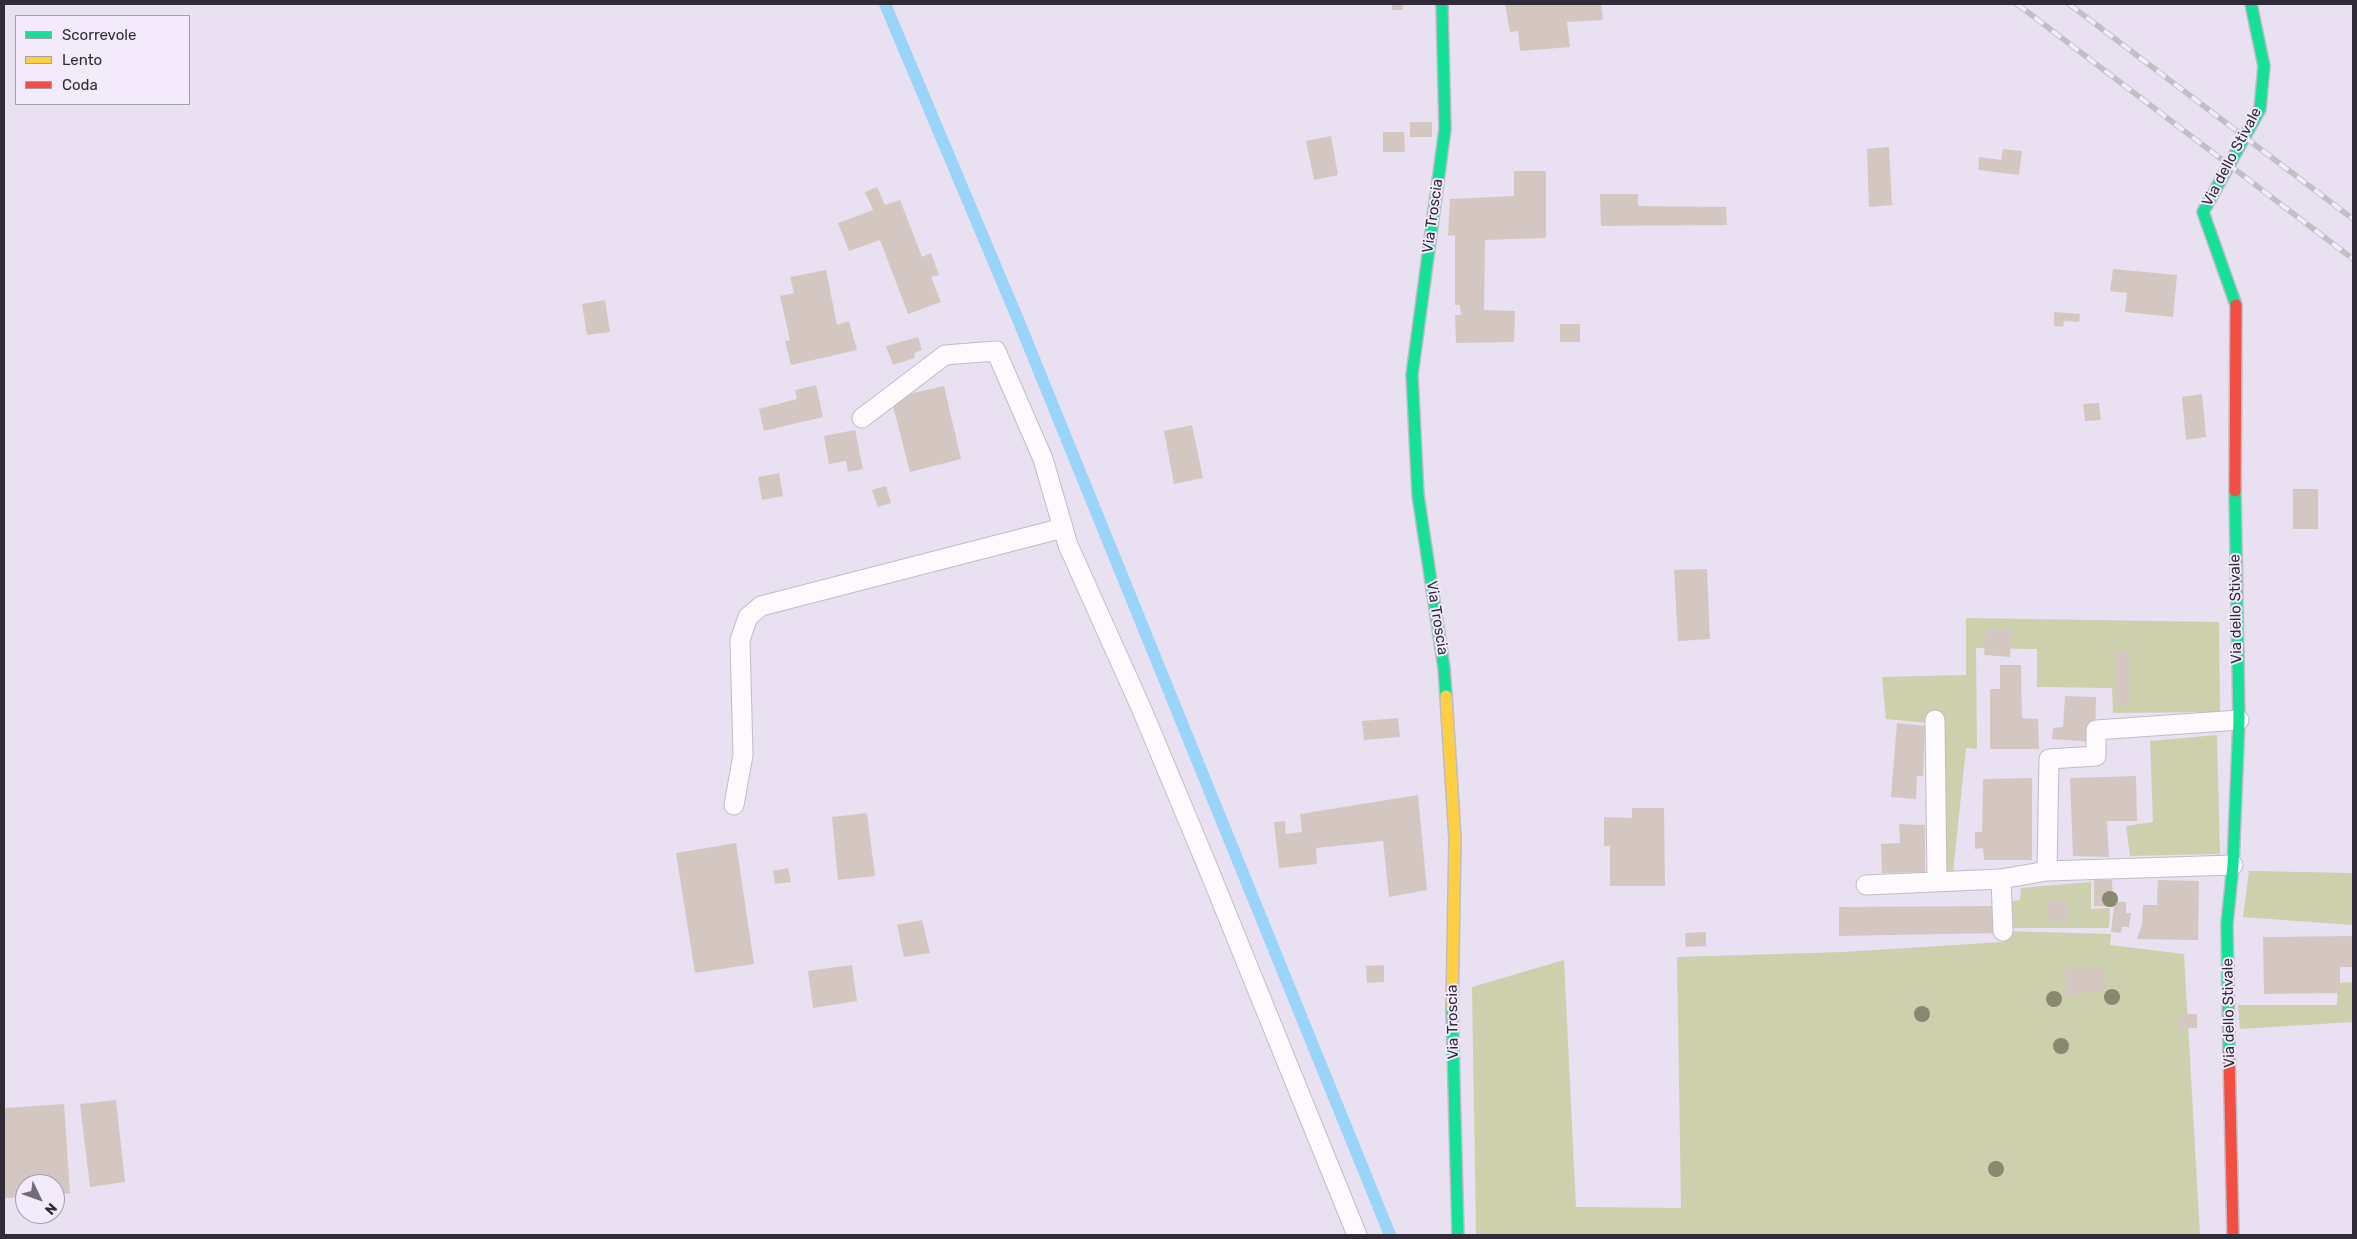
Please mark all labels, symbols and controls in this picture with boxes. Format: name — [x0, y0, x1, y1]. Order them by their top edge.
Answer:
legend — [15, 15, 190, 105]
text: Scorrevole — [62, 26, 136, 44]
text: Lento — [62, 51, 102, 69]
text: Coda — [62, 76, 98, 94]
street label: Via dello Stivale — [2198, 104, 2266, 210]
street label: Via Troscia — [1419, 178, 1447, 254]
street label: Via dello Stivale — [2226, 554, 2246, 664]
street label: Via Troscia — [1422, 580, 1452, 656]
street label: Via dello Stivale — [2219, 958, 2239, 1068]
street label: Via Troscia — [1443, 984, 1463, 1060]
north arrow — [15, 1174, 65, 1224]
text: N — [41, 1199, 60, 1218]

